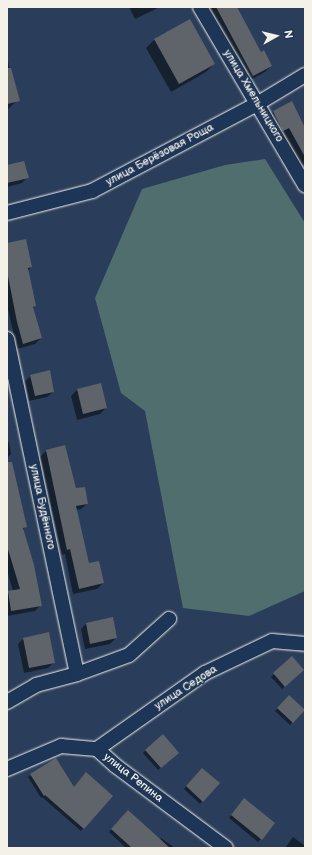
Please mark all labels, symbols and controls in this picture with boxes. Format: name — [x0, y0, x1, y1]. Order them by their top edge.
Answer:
north arrow — [256, 16, 296, 56]
text: N — [281, 29, 295, 39]
street label: улица Хмельницкого — [220, 48, 286, 144]
street label: улица Берёзовая Роща — [104, 121, 216, 189]
street label: улица Будённого — [27, 463, 57, 551]
street label: улица Седова — [152, 663, 220, 713]
street label: улица Репина — [101, 751, 165, 805]

